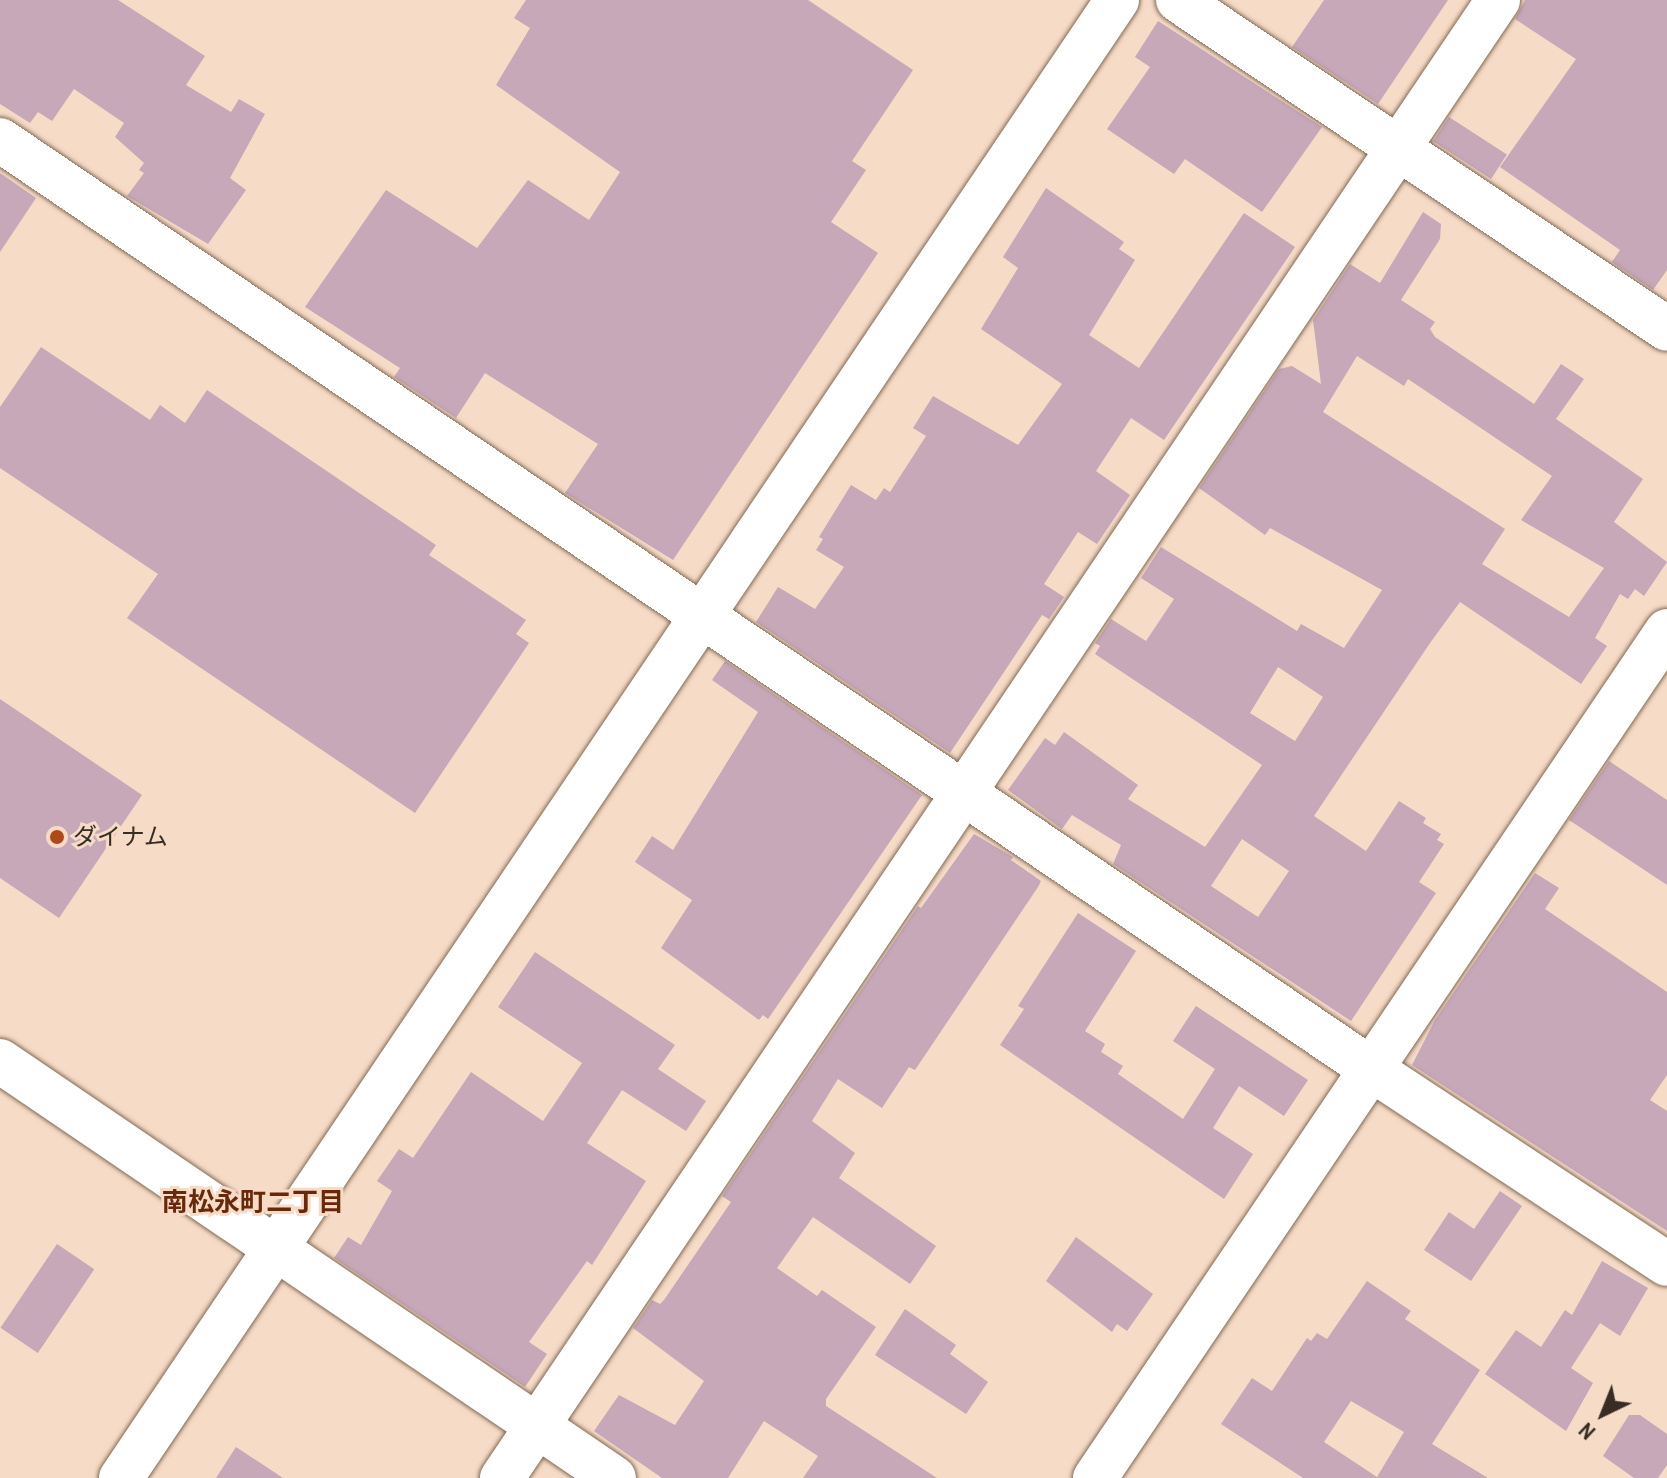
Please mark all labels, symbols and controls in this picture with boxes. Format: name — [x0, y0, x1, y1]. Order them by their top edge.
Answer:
place label: ダイナム — [73, 823, 169, 851]
marker: ダイナム — [48, 828, 66, 846]
district label: 南松永町二丁目 — [162, 1186, 344, 1218]
north arrow — [1563, 1374, 1643, 1454]
text: N — [1572, 1416, 1602, 1447]

